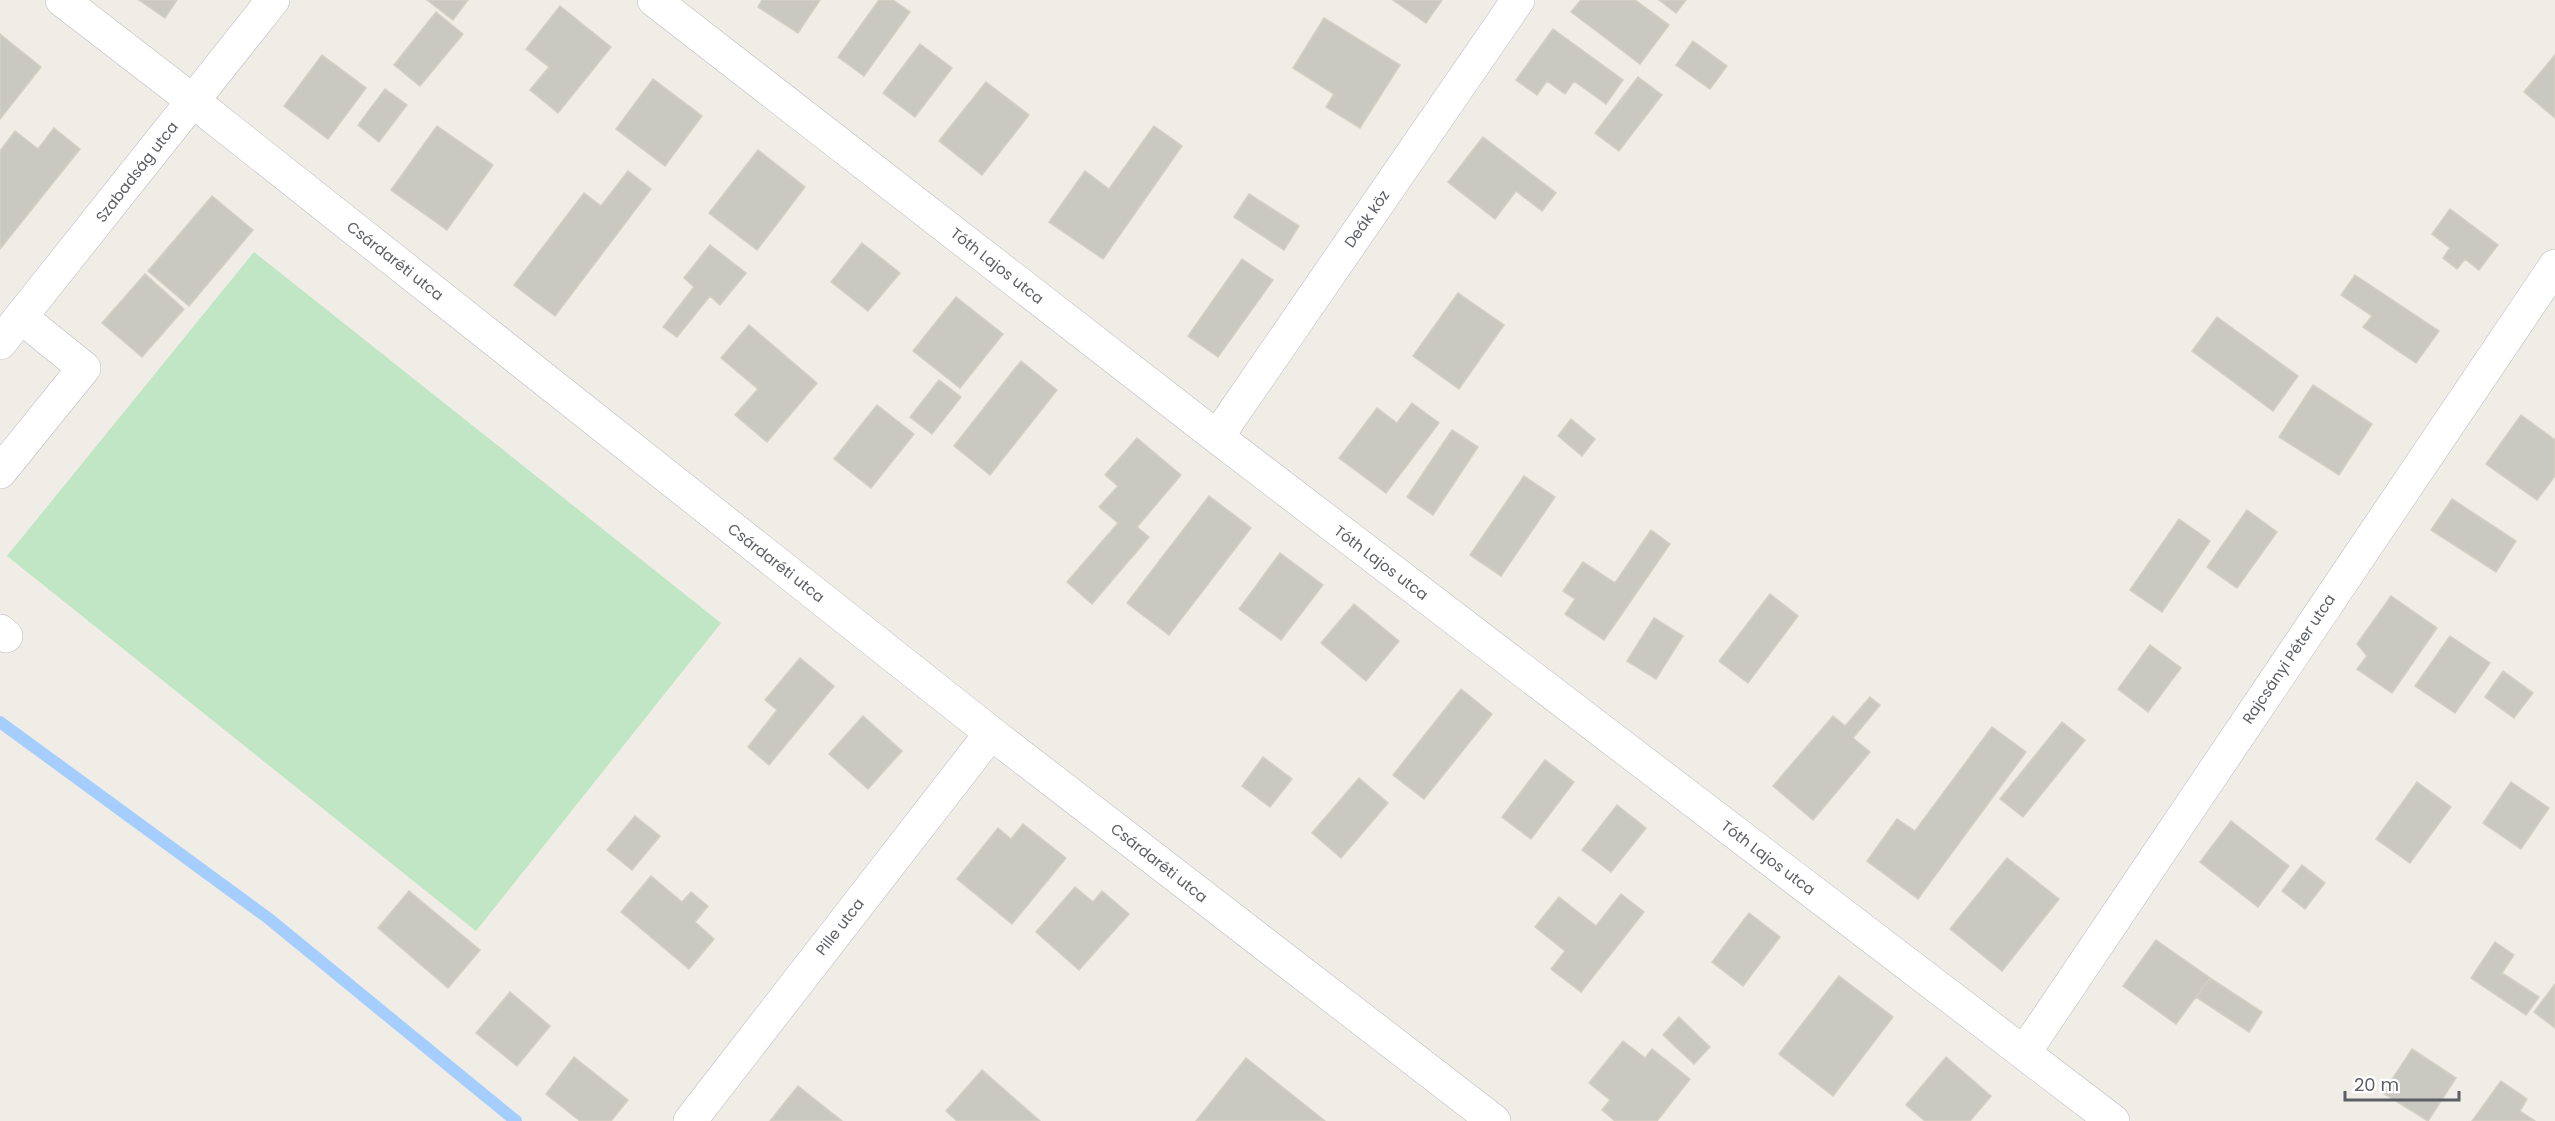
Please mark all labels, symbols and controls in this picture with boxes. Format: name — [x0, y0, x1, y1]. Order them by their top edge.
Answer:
street label: Szabadság utca — [91, 117, 183, 226]
street label: Deák köz — [1339, 186, 1394, 252]
street label: Csárdaréti utca — [342, 216, 448, 305]
street label: Tóth Lajos utca — [946, 223, 1048, 309]
street label: Csárdaréti utca — [723, 518, 829, 607]
street label: Tóth Lajos utca — [1330, 520, 1433, 605]
street label: Rajcsányi Péter utca — [2237, 590, 2340, 728]
street label: Tóth Lajos utca — [1717, 815, 1820, 900]
street label: Csárdaréti utca — [1106, 818, 1212, 907]
street label: Pille utca — [811, 894, 869, 960]
scale bar — [2345, 1064, 2459, 1102]
text: 20 m — [2354, 1072, 2399, 1097]

